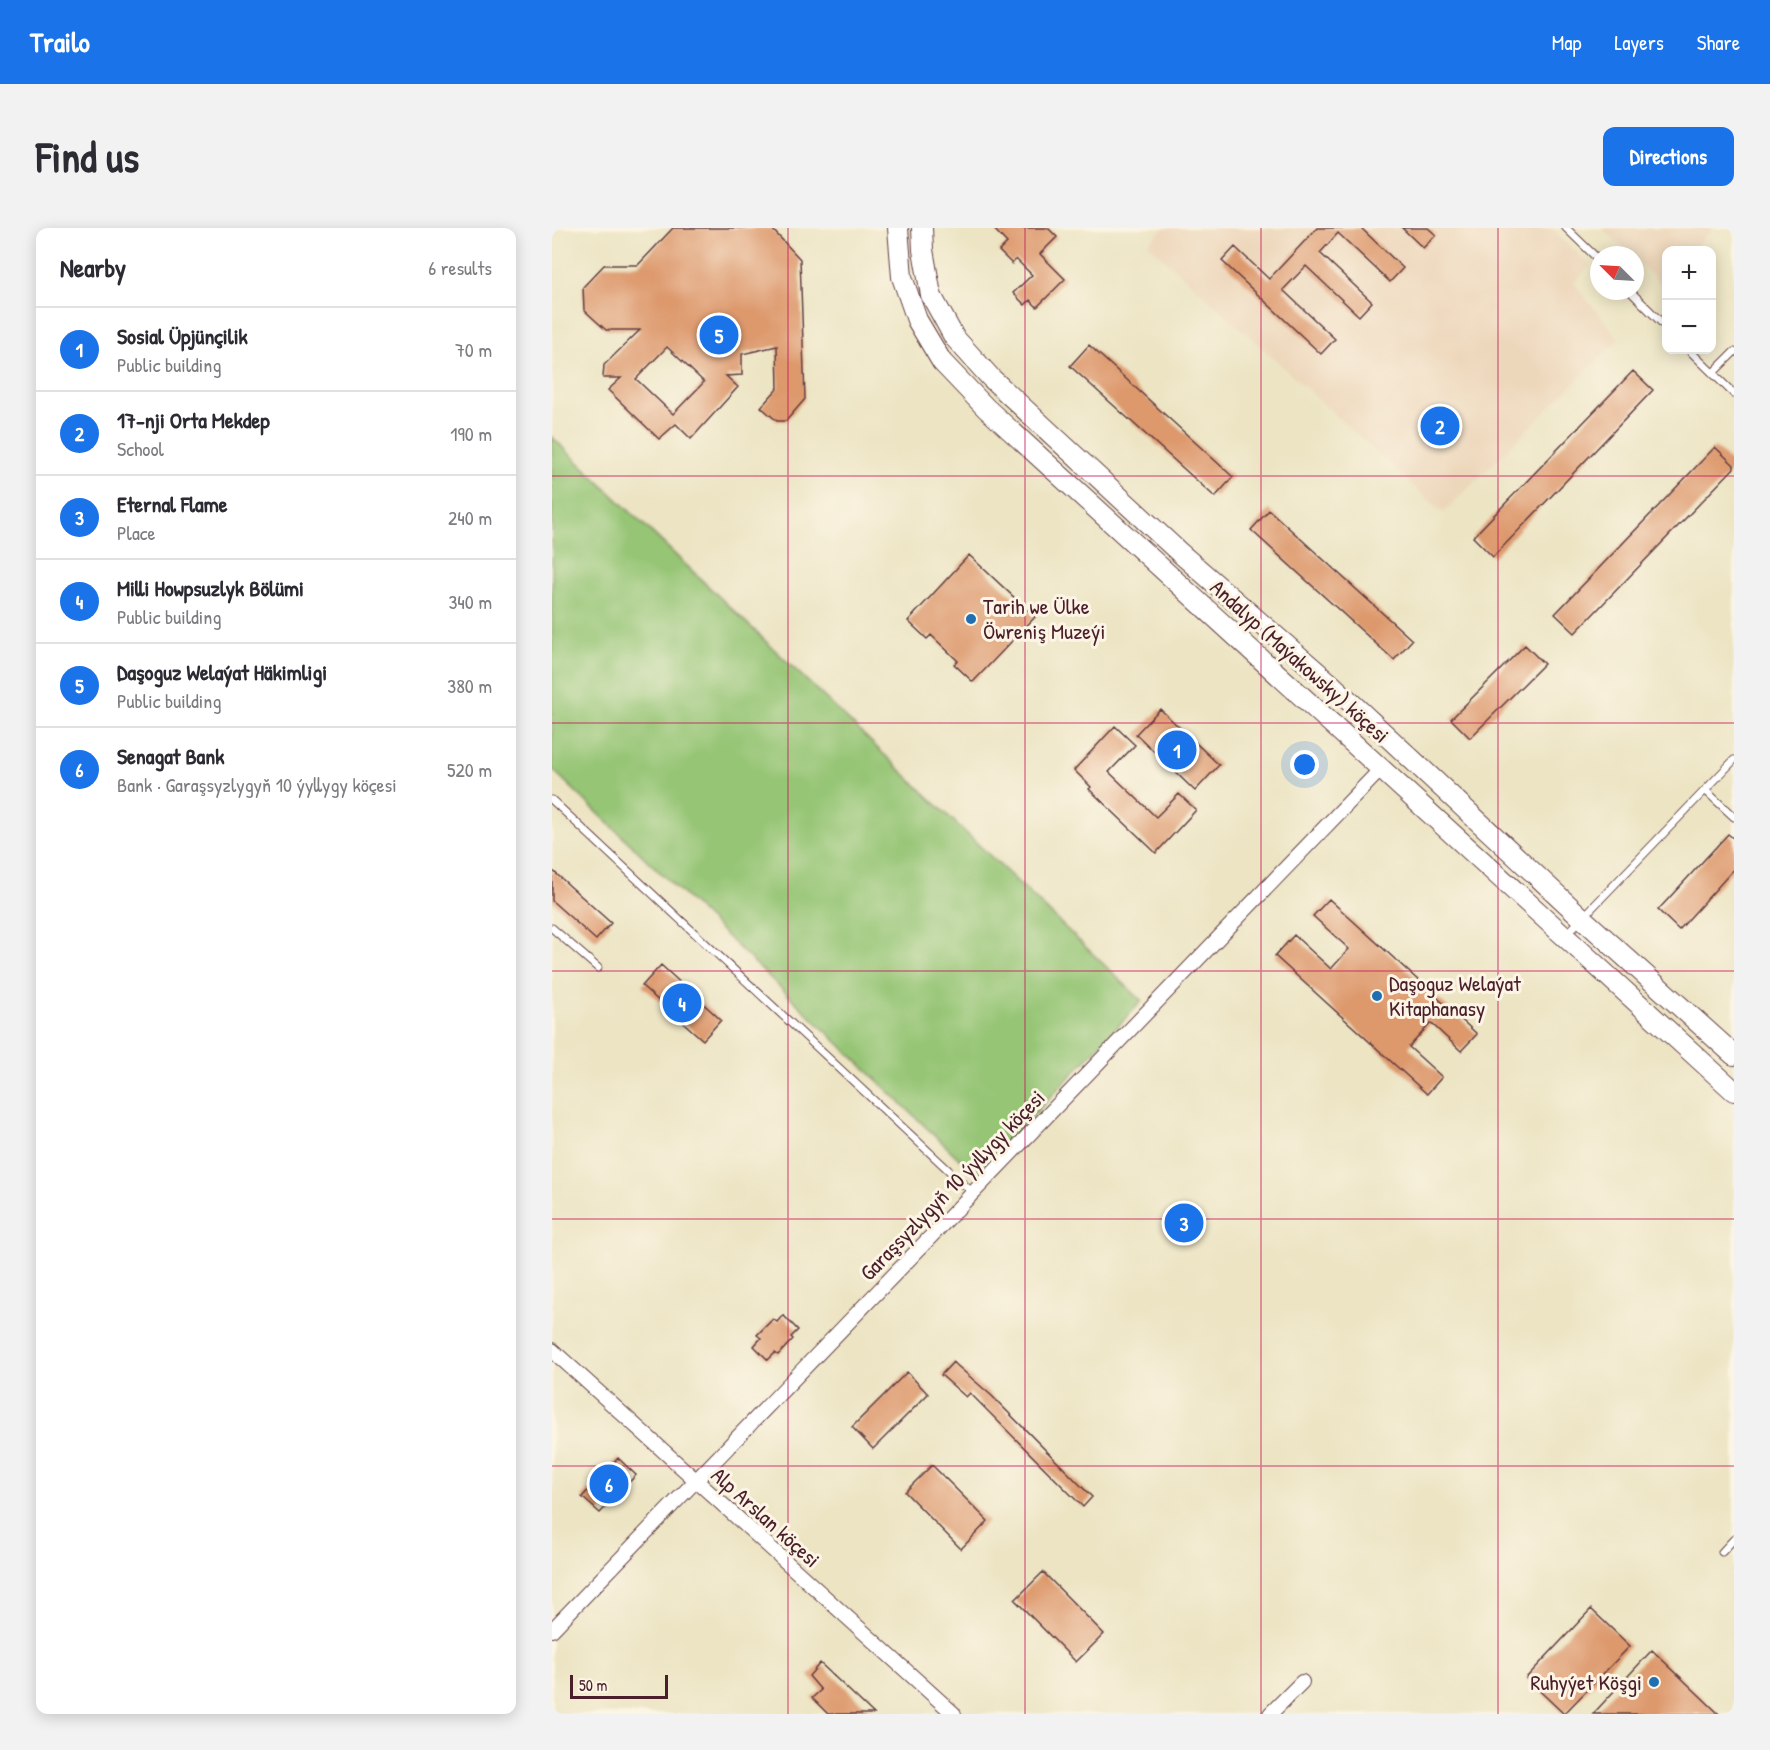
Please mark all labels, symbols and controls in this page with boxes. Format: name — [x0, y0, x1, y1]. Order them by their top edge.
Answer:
text: Trailo — [30, 23, 90, 61]
text: Map — [1552, 28, 1581, 57]
text: Layers — [1614, 28, 1664, 57]
text: Share — [1697, 28, 1740, 57]
button: Directions — [1603, 127, 1734, 186]
text: Find us — [36, 128, 139, 185]
north arrow — [1590, 246, 1644, 300]
map controls — [1662, 246, 1716, 354]
button: + — [1662, 246, 1716, 300]
text: Nearby — [60, 250, 126, 285]
text: 6 results — [428, 254, 492, 281]
button: − — [1662, 300, 1716, 354]
pin: 5 — [700, 312, 738, 358]
text: Sosial Üpjünçilik — [117, 321, 248, 351]
text: 1 — [76, 336, 83, 363]
text: 70 m — [455, 336, 492, 363]
text: Public building — [117, 351, 221, 378]
pin: 2 — [1420, 404, 1460, 448]
text: 17-nji Orta Mekdep — [117, 405, 270, 435]
text: 2 — [75, 420, 84, 447]
text: 190 m — [450, 420, 492, 447]
text: School — [117, 435, 164, 462]
text: Eternal Flame — [117, 489, 227, 519]
text: 3 — [75, 504, 84, 531]
text: 240 m — [448, 504, 492, 531]
text: Place — [117, 519, 156, 546]
street label: Andalyp (Maýakowsky) köçesi — [1204, 572, 1396, 750]
text: Milli Howpsuzlyk Bölümi — [117, 573, 304, 603]
text: 4 — [76, 588, 83, 615]
text: 340 m — [448, 588, 492, 615]
place label: Tarih we Ülke Öwreniş Muzeýi — [983, 591, 1105, 646]
text: Public building — [117, 603, 221, 630]
marker: Tarih we Ülke Öwreniş Muzeýi — [964, 612, 978, 626]
text: Daşoguz Welaýat Häkimligi — [117, 657, 327, 687]
text: 5 — [75, 672, 84, 699]
text: 380 m — [447, 672, 492, 699]
text: Public building — [117, 687, 221, 714]
pin: 1 — [1158, 728, 1196, 772]
text: Senagat Bank — [117, 741, 224, 771]
your location — [1290, 750, 1319, 779]
text: 6 — [76, 756, 83, 783]
text: 520 m — [447, 756, 492, 783]
text: Bank · Garaşsyzlygyň 10 ýyllygy köçesi — [117, 771, 397, 798]
place label: Daşoguz Welaýat Kitaphanasy — [1389, 968, 1521, 1023]
pin: 4 — [662, 980, 702, 1026]
marker: Daşoguz Welaýat Kitaphanasy — [1370, 989, 1384, 1003]
street label: Garaşsyzlygyň 10 ýyllygy köçesi — [853, 1083, 1051, 1287]
pin: 3 — [1164, 1200, 1204, 1246]
street label: Alp Arslan köçesi — [705, 1460, 827, 1574]
pin: 6 — [590, 1462, 628, 1506]
place label: Ruhyýet Köşgi — [1530, 1667, 1642, 1697]
scale bar — [570, 1672, 668, 1700]
text: 50 m — [579, 1674, 608, 1696]
marker: Ruhyýet Köşgi — [1647, 1675, 1661, 1689]

